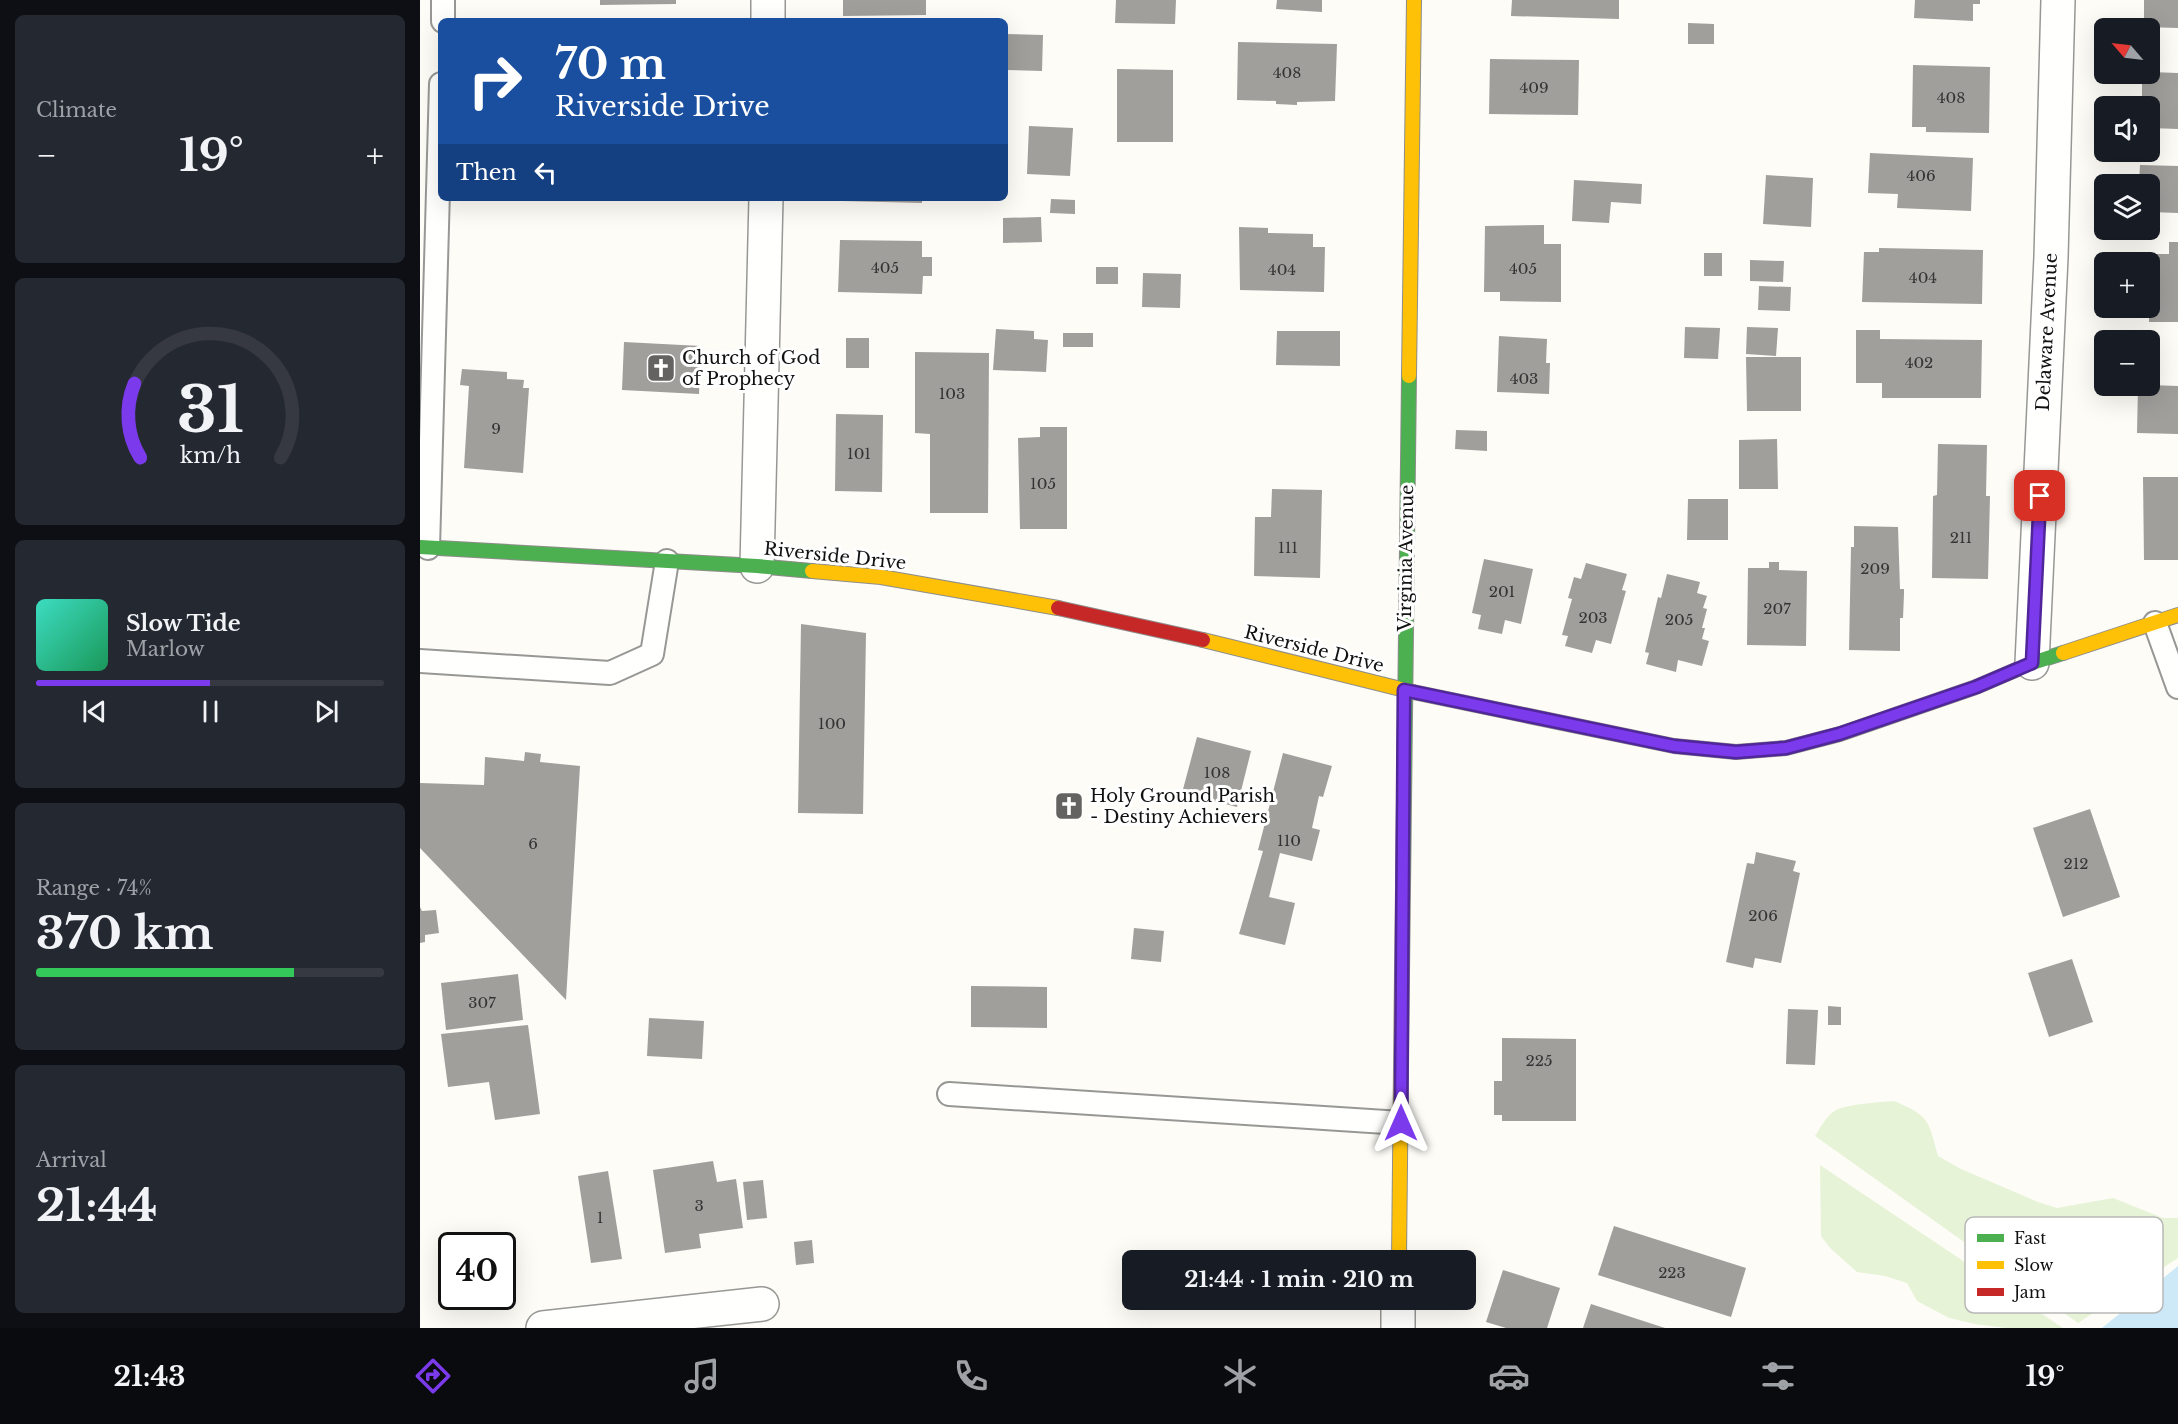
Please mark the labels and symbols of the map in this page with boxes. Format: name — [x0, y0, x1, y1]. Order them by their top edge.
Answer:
north arrow — [2094, 18, 2160, 84]
house number: 408 — [1273, 63, 1301, 82]
house number: 409 — [1519, 78, 1549, 97]
house number: 408 — [1937, 88, 1965, 107]
house number: 406 — [1906, 166, 1936, 185]
street label: Delaware Avenue — [2032, 252, 2062, 412]
house number: 405 — [871, 258, 899, 277]
house number: 405 — [1509, 259, 1537, 278]
house number: 404 — [1268, 260, 1296, 279]
house number: 404 — [1909, 268, 1937, 287]
place label: Church of God of Prophecy — [682, 347, 820, 390]
church icon: Church of God of Prophecy — [645, 352, 677, 384]
house number: 402 — [1905, 353, 1933, 372]
house number: 403 — [1510, 369, 1538, 388]
house number: 103 — [939, 384, 965, 403]
house number: 9 — [491, 419, 501, 438]
house number: 101 — [847, 444, 871, 463]
pin — [2014, 470, 2065, 521]
house number: 105 — [1030, 474, 1056, 493]
street label: Virginia Avenue — [1394, 484, 1418, 633]
house number: 211 — [1950, 528, 1972, 547]
street label: Riverside Drive — [763, 538, 907, 574]
house number: 111 — [1278, 538, 1298, 557]
house number: 209 — [1860, 559, 1890, 578]
house number: 201 — [1489, 582, 1515, 601]
house number: 207 — [1763, 599, 1791, 618]
house number: 203 — [1578, 608, 1608, 627]
house number: 205 — [1665, 610, 1693, 629]
street label: Riverside Drive — [1242, 621, 1386, 677]
house number: 100 — [818, 714, 846, 733]
house number: 108 — [1204, 763, 1230, 782]
place label: Holy Ground Parish - Destiny Achievers — [1090, 785, 1275, 828]
church icon: Holy Ground Parish - Destiny Achievers — [1053, 790, 1085, 822]
house number: 110 — [1277, 831, 1301, 850]
house number: 6 — [528, 834, 538, 853]
house number: 212 — [2063, 854, 2089, 873]
house number: 206 — [1748, 906, 1778, 925]
house number: 307 — [468, 993, 496, 1012]
house number: 225 — [1525, 1051, 1553, 1070]
position arrow — [1369, 1091, 1433, 1155]
house number: 3 — [694, 1196, 704, 1215]
house number: 1 — [597, 1208, 603, 1227]
legend — [1965, 1217, 2163, 1313]
text: Fast — [2014, 1228, 2046, 1248]
speed limit sign: 40 — [438, 1232, 516, 1310]
text: Slow — [2014, 1255, 2054, 1275]
house number: 223 — [1658, 1263, 1686, 1282]
text: Jam — [2012, 1282, 2046, 1302]

